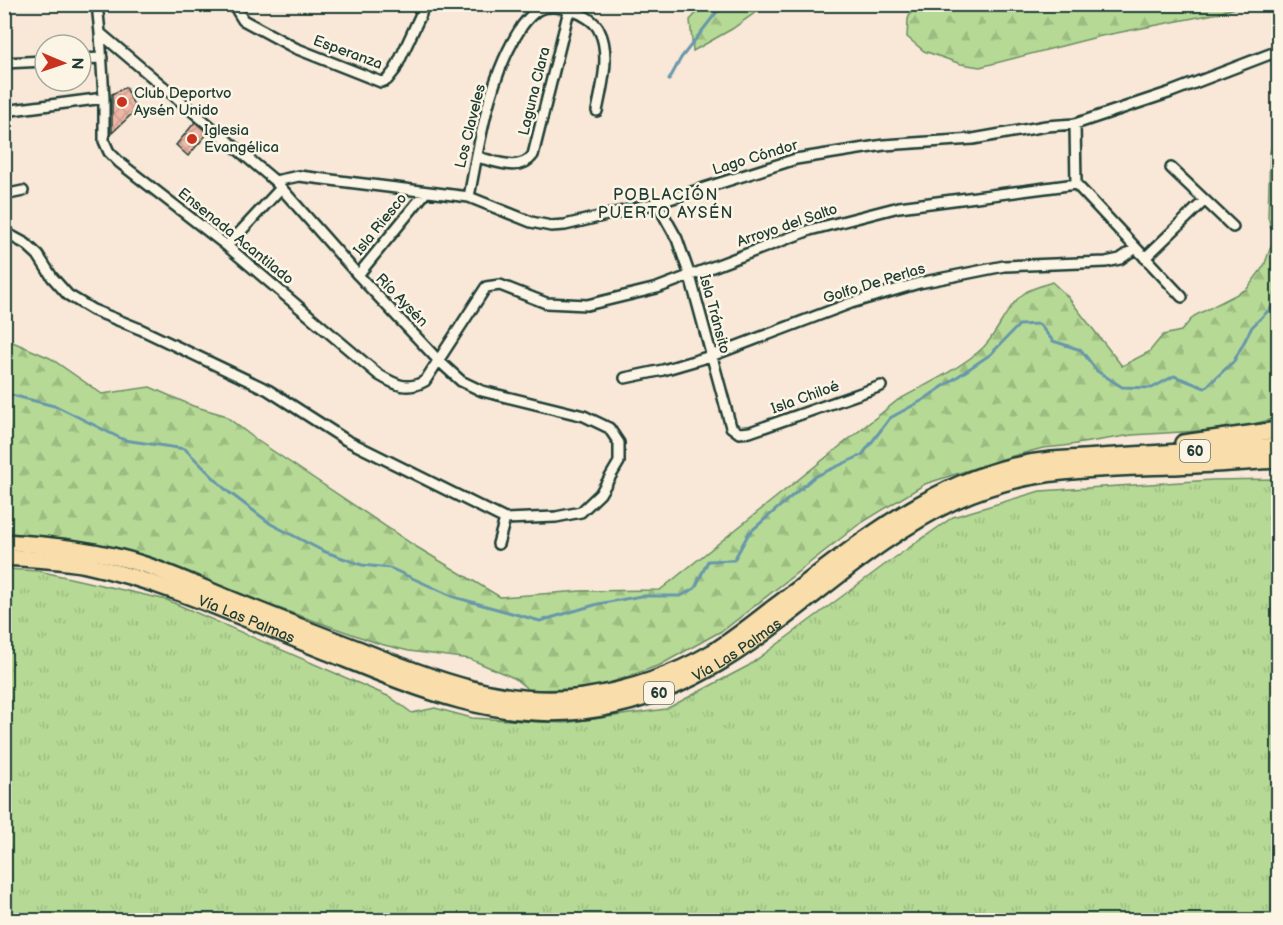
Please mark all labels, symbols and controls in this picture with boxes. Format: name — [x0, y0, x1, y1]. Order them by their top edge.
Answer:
street label: Esperanza — [311, 31, 385, 74]
north arrow — [33, 33, 93, 93]
street label: Laguna Clara — [514, 45, 555, 137]
text: N — [67, 57, 86, 70]
street label: Los Claveles — [451, 82, 490, 170]
place label: Club Deportvo Aysén Unido — [134, 84, 231, 120]
marker: Club Deportvo Aysén Unido — [115, 95, 129, 109]
place label: Iglesia Evangélica — [204, 121, 279, 157]
marker: Iglesia Evangélica — [185, 132, 199, 146]
street label: Lago Cóndor — [710, 135, 801, 179]
street label: Ensenada Acantilado — [174, 184, 297, 289]
district label: POBLACIÓN PUERTO AYSÉN — [598, 184, 734, 223]
street label: Isla Riesco — [349, 189, 411, 259]
street label: Arroyo del Salto — [734, 199, 840, 252]
street label: Golfo De Perlas — [821, 259, 928, 308]
street label: Río Aysén — [371, 270, 432, 331]
street label: Isla Tránsito — [695, 272, 734, 356]
street label: Isla Chiloé — [769, 376, 842, 419]
road number: 60 — [1180, 440, 1210, 462]
street label: Vía Las Palmas — [195, 591, 298, 648]
street label: Vía Las Palmas — [689, 614, 786, 686]
road number: 60 — [644, 682, 674, 704]

